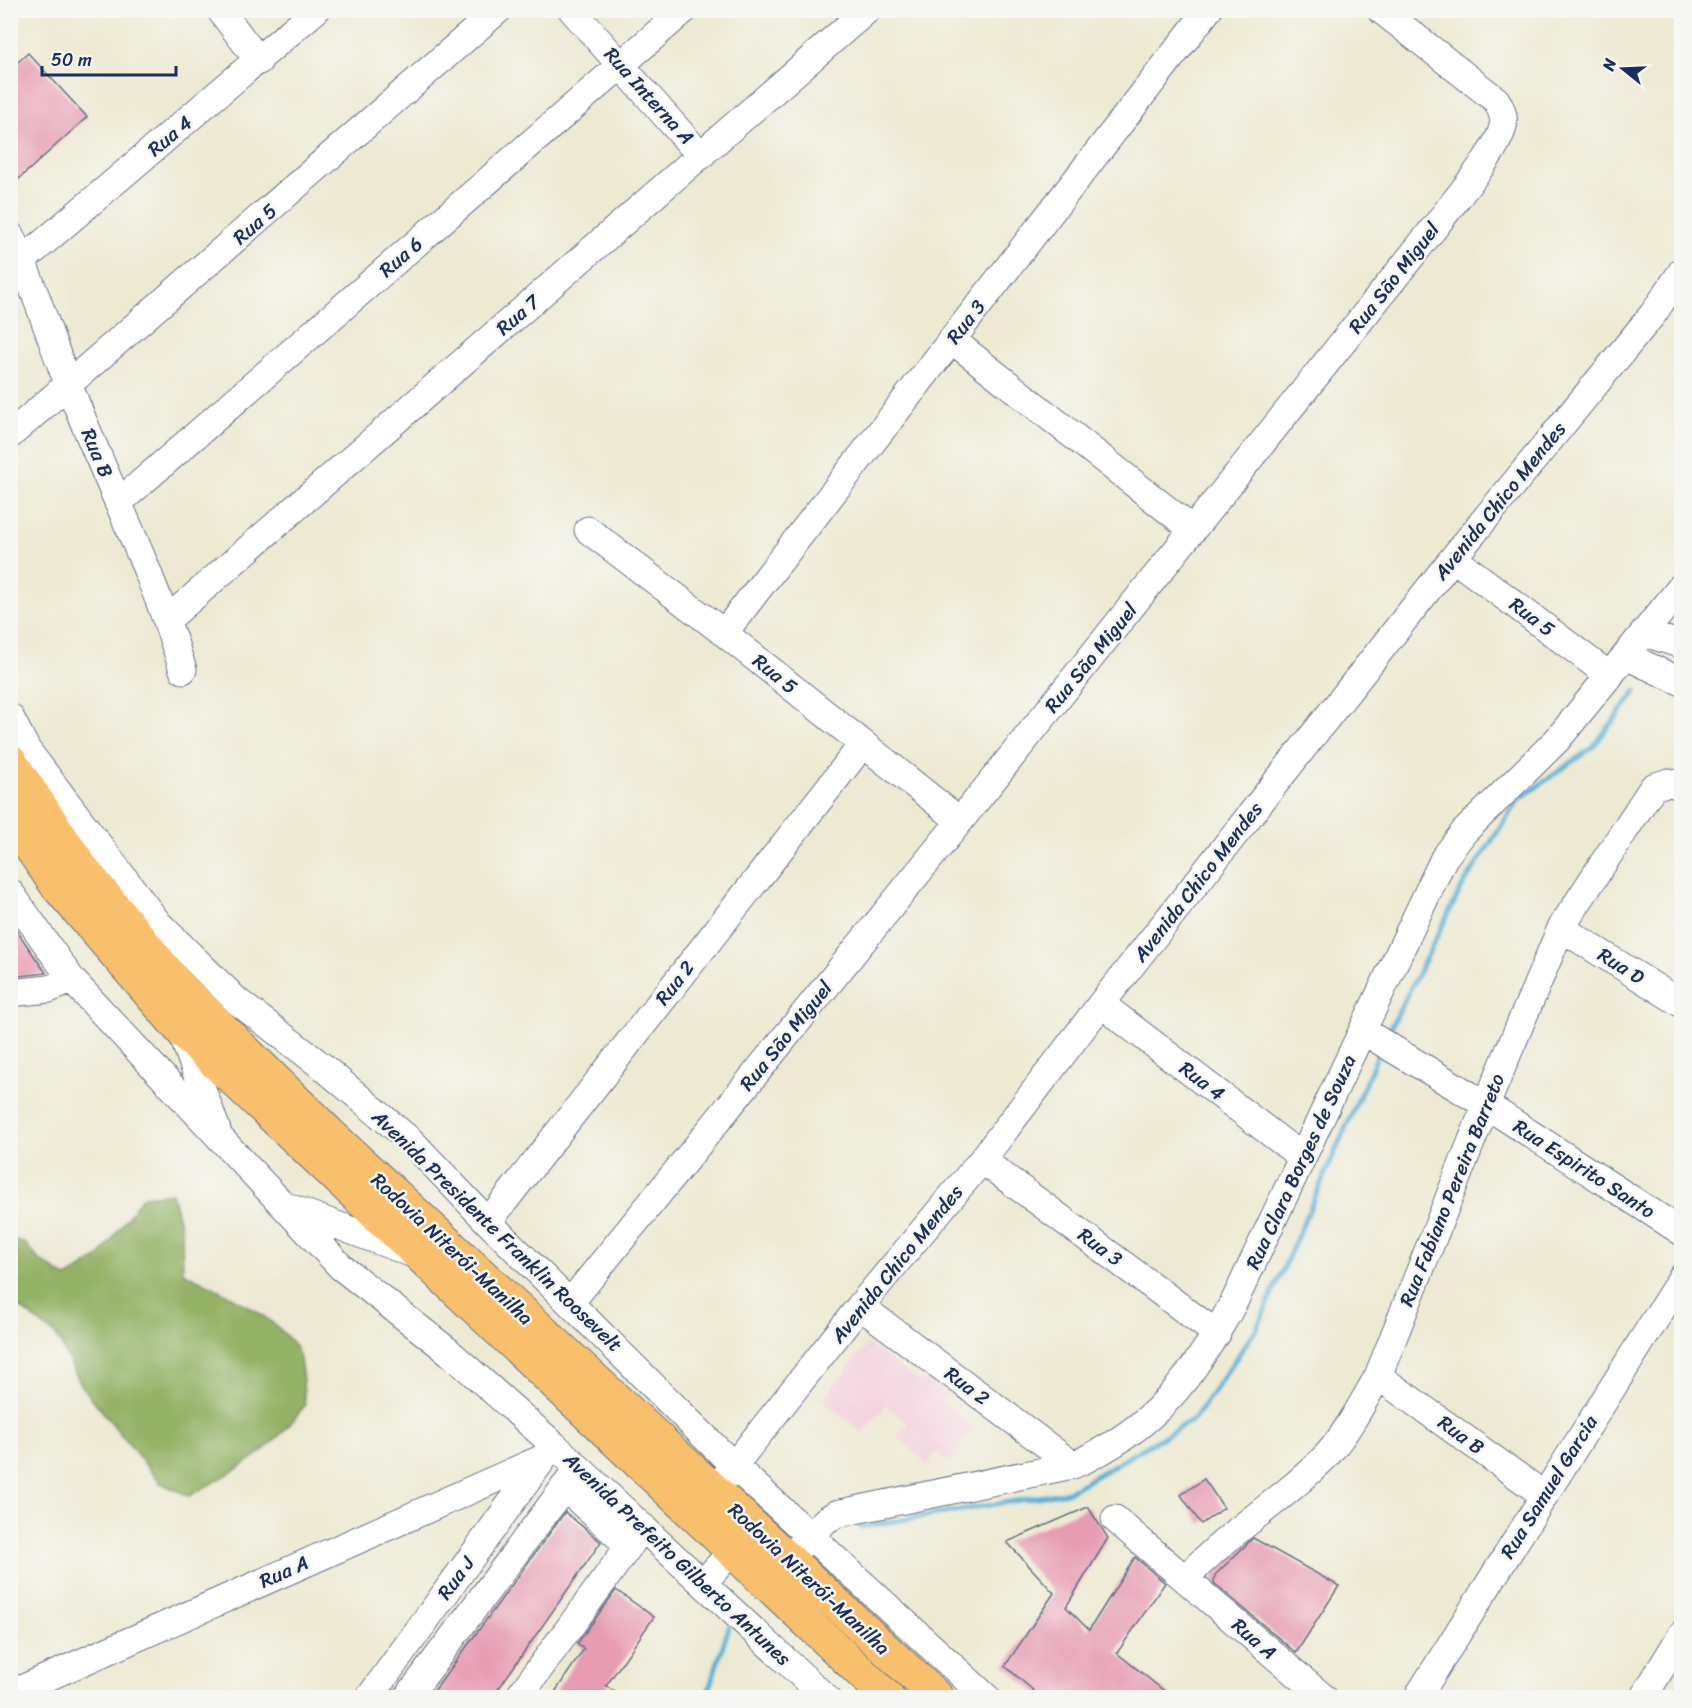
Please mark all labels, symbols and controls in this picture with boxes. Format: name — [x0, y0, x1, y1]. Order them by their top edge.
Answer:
scale bar — [42, 39, 176, 77]
street label: Rua Interna A — [595, 39, 703, 153]
north arrow — [1593, 39, 1653, 99]
text: 50 m — [51, 44, 92, 76]
text: N — [1593, 54, 1625, 75]
street label: Rua 4 — [139, 106, 201, 166]
street label: Rua 5 — [225, 194, 285, 254]
street label: Rua São Miguel — [1339, 214, 1450, 341]
street label: Rua 6 — [371, 228, 431, 286]
street label: Rua 7 — [488, 285, 549, 344]
street label: Rua 3 — [937, 292, 995, 352]
street label: Avenida Chico Mendes — [1424, 413, 1576, 589]
street label: Rua B — [71, 423, 123, 483]
street label: Rua 5 — [1501, 588, 1563, 646]
street label: Rua São Miguel — [1035, 594, 1147, 721]
street label: Rua 5 — [744, 645, 806, 703]
street label: Avenida Chico Mendes — [1123, 793, 1273, 971]
street label: Rua D — [1590, 938, 1652, 994]
street label: Rua 2 — [646, 952, 704, 1013]
street label: Rua São Miguel — [730, 972, 842, 1099]
street label: Rua Clara Borges de Souza — [1236, 1049, 1366, 1275]
street label: Rua 4 — [1171, 1052, 1233, 1110]
street label: Rua Fabiano Pereira Barreto — [1389, 1068, 1515, 1312]
street label: Avenida Presidente Franklin Roosevelt — [362, 1100, 631, 1361]
street label: Rua Espirito Santo — [1506, 1110, 1662, 1228]
street label: Rodovia Niterói-Manilha — [362, 1164, 542, 1334]
street label: Avenida Chico Mendes — [821, 1176, 973, 1352]
street label: Rua 3 — [1070, 1218, 1130, 1276]
street label: Rua 2 — [937, 1357, 998, 1415]
street label: Rua B — [1430, 1406, 1492, 1464]
street label: Rua Samuel Garcia — [1491, 1407, 1608, 1566]
street label: Avenida Prefeito Gilberto Antunes — [554, 1443, 800, 1675]
street label: Rodovia Niterói-Manilha — [719, 1494, 899, 1664]
street label: Rua A — [253, 1546, 315, 1598]
street label: Rua J — [428, 1548, 484, 1607]
street label: Rua A — [1223, 1609, 1285, 1669]

